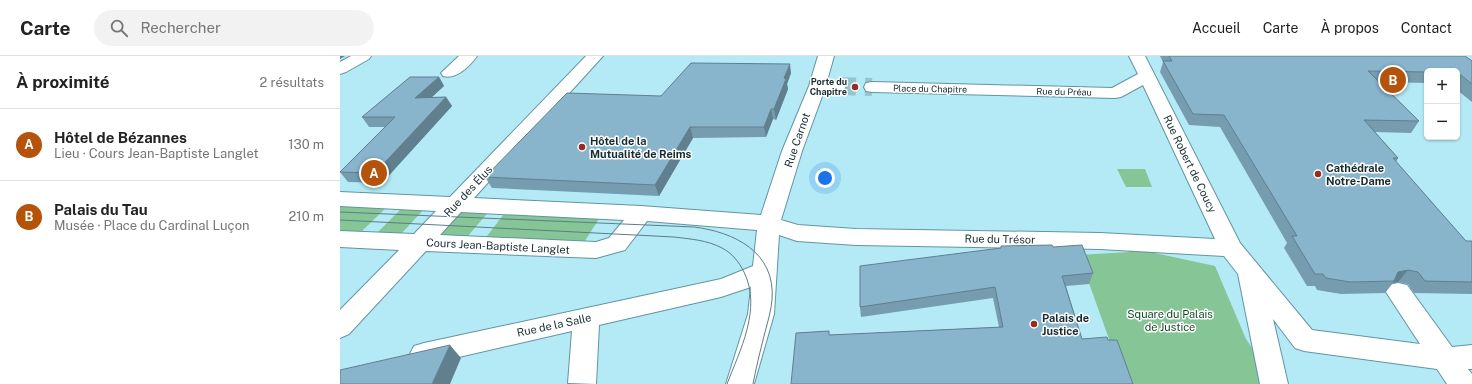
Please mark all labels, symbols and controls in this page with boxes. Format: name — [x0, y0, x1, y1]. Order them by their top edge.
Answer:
search box — [94, 10, 374, 46]
text: Carte — [20, 17, 70, 39]
icon: search — [108, 17, 130, 39]
text: Rechercher — [140, 19, 221, 36]
text: Accueil — [1192, 20, 1241, 36]
text: Carte — [1263, 20, 1299, 36]
text: À propos — [1321, 20, 1379, 36]
text: Contact — [1401, 20, 1452, 36]
pin: B — [1380, 65, 1406, 95]
map controls — [1424, 68, 1460, 140]
button: + — [1424, 68, 1460, 104]
text: À proximité — [16, 72, 110, 92]
text: 2 résultats — [260, 75, 324, 90]
place label: Porte du Chapitre — [810, 76, 847, 97]
marker: Porte du Chapitre — [850, 82, 860, 92]
street label: Place du Chapitre — [893, 82, 967, 95]
street label: Rue du Préau — [1036, 86, 1092, 97]
button: − — [1424, 104, 1460, 140]
street label: Rue Carnot — [782, 111, 812, 169]
street label: Rue Robert de Coucy — [1161, 113, 1219, 215]
text: Hôtel de Bézannes — [54, 129, 187, 146]
place label: Hôtel de la Mutualité de Reims — [590, 135, 692, 160]
text: A — [24, 137, 34, 152]
text: 130 m — [288, 137, 324, 152]
marker: Hôtel de la Mutualité de Reims — [577, 142, 587, 152]
text: Lieu · Cours Jean-Baptiste Langlet — [54, 146, 259, 161]
pin: A — [361, 158, 387, 188]
street label: Rue des Élus — [441, 162, 495, 219]
place label: Cathédrale Notre-Dame — [1326, 162, 1391, 187]
your location — [815, 168, 835, 188]
marker: Cathédrale Notre-Dame — [1313, 169, 1323, 179]
text: Palais du Tau — [54, 201, 148, 218]
text: B — [25, 209, 33, 224]
text: 210 m — [289, 209, 324, 224]
text: Musée · Place du Cardinal Luçon — [54, 218, 250, 233]
street label: Rue du Trésor — [965, 232, 1035, 246]
street label: Cours Jean-Baptiste Langlet — [426, 236, 570, 256]
park label: Square du Palais de Justice — [1127, 308, 1213, 333]
street label: Rue de la Salle — [516, 311, 592, 339]
place label: Palais de Justice — [1042, 312, 1089, 337]
marker: Palais de Justice — [1029, 319, 1039, 329]

